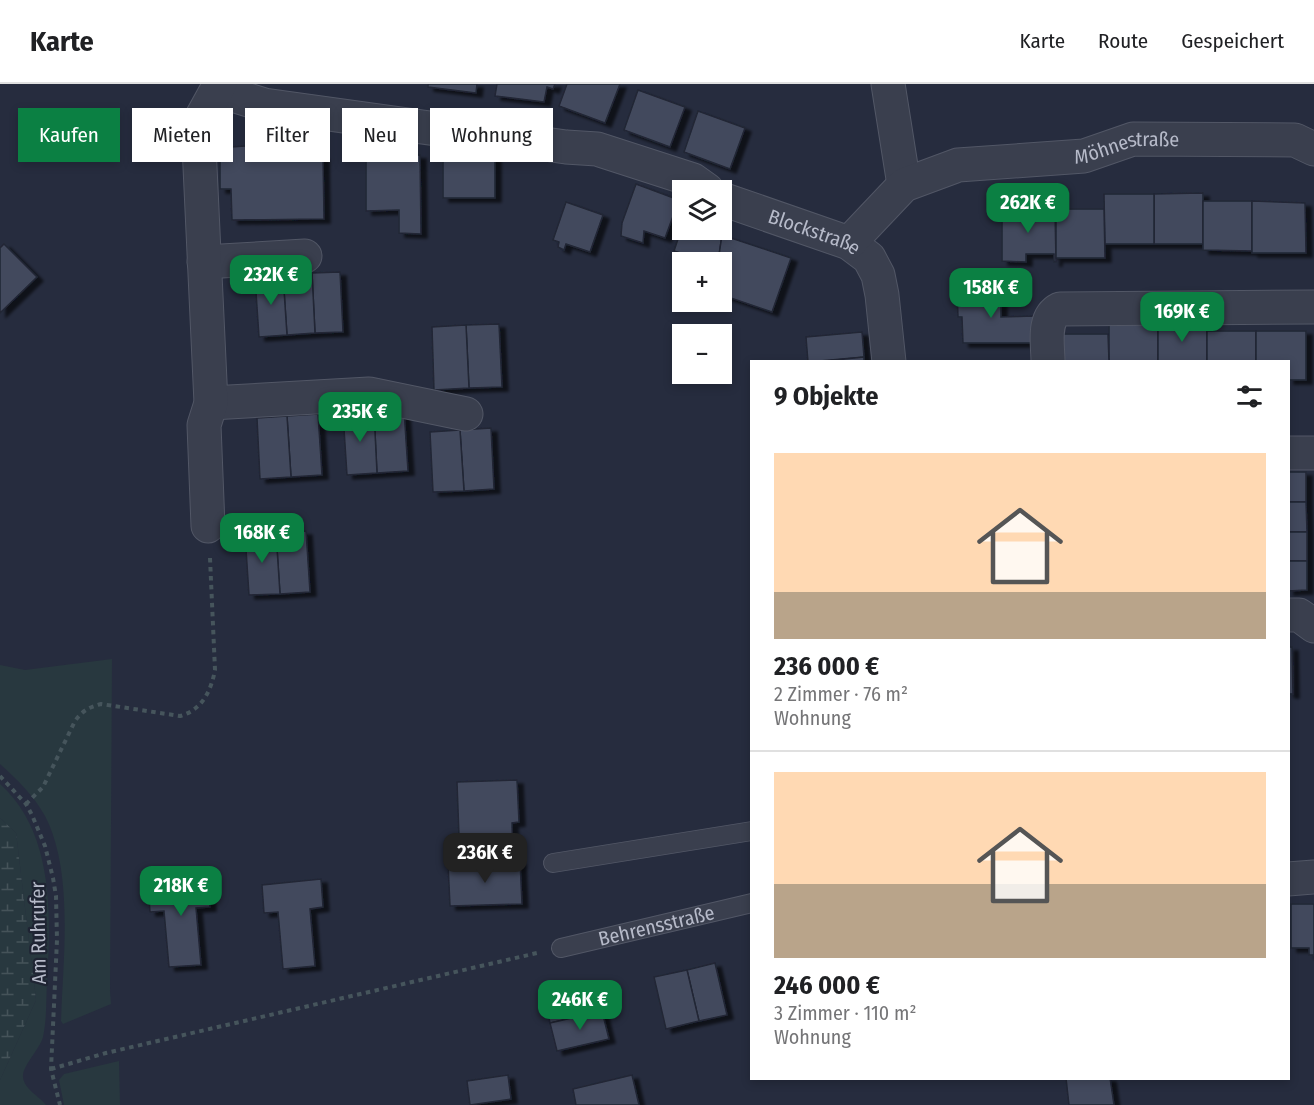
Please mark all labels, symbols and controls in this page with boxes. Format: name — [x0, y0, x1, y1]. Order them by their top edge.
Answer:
text: Karte — [30, 25, 94, 58]
text: Karte — [1020, 28, 1065, 54]
text: Route — [1098, 28, 1148, 54]
text: Gespeichert — [1181, 28, 1284, 54]
chip: Kaufen — [18, 108, 120, 162]
chip: Mieten — [132, 108, 233, 162]
chip: Filter — [245, 108, 330, 162]
chip: Neu — [342, 108, 418, 162]
chip: Wohnung — [430, 108, 553, 162]
street label: Möhnestraße — [1074, 127, 1179, 169]
map controls — [672, 180, 732, 384]
button: layers — [672, 180, 732, 240]
pin: 262K € — [979, 183, 1077, 234]
text: 262K € — [1000, 190, 1056, 214]
street label: Blockstraße — [765, 204, 866, 260]
button: + — [672, 252, 732, 312]
pin: 232K € — [222, 255, 320, 306]
text: 232K € — [244, 262, 298, 286]
pin: 158K € — [942, 268, 1040, 319]
text: 158K € — [963, 275, 1019, 299]
pin: 169K € — [1133, 292, 1231, 343]
text: 169K € — [1154, 299, 1210, 323]
button: − — [672, 324, 732, 384]
icon: filters — [1233, 380, 1266, 413]
text: 9 Objekte — [774, 381, 878, 412]
pin: 235K € — [311, 392, 409, 443]
text: 235K € — [332, 399, 388, 423]
icon: home — [966, 492, 1074, 600]
pin: 168K € — [213, 513, 311, 564]
text: 168K € — [234, 520, 290, 544]
text: 236 000 € — [774, 651, 879, 682]
text: 2 Zimmer · 76 m² — [774, 682, 908, 706]
text: Wohnung — [774, 706, 851, 730]
icon: home — [966, 811, 1074, 919]
pin: 236K € — [436, 833, 534, 884]
text: 236K € — [457, 840, 513, 864]
pin: 218K € — [132, 866, 230, 917]
text: 218K € — [154, 873, 208, 897]
street label: Am Ruhrufer — [25, 881, 51, 985]
street label: Behrensstraße — [596, 900, 717, 951]
text: 246 000 € — [774, 970, 880, 1001]
pin: 246K € — [531, 980, 629, 1031]
text: 246K € — [552, 987, 608, 1011]
text: 3 Zimmer · 110 m² — [774, 1001, 916, 1025]
text: Wohnung — [774, 1025, 851, 1049]

